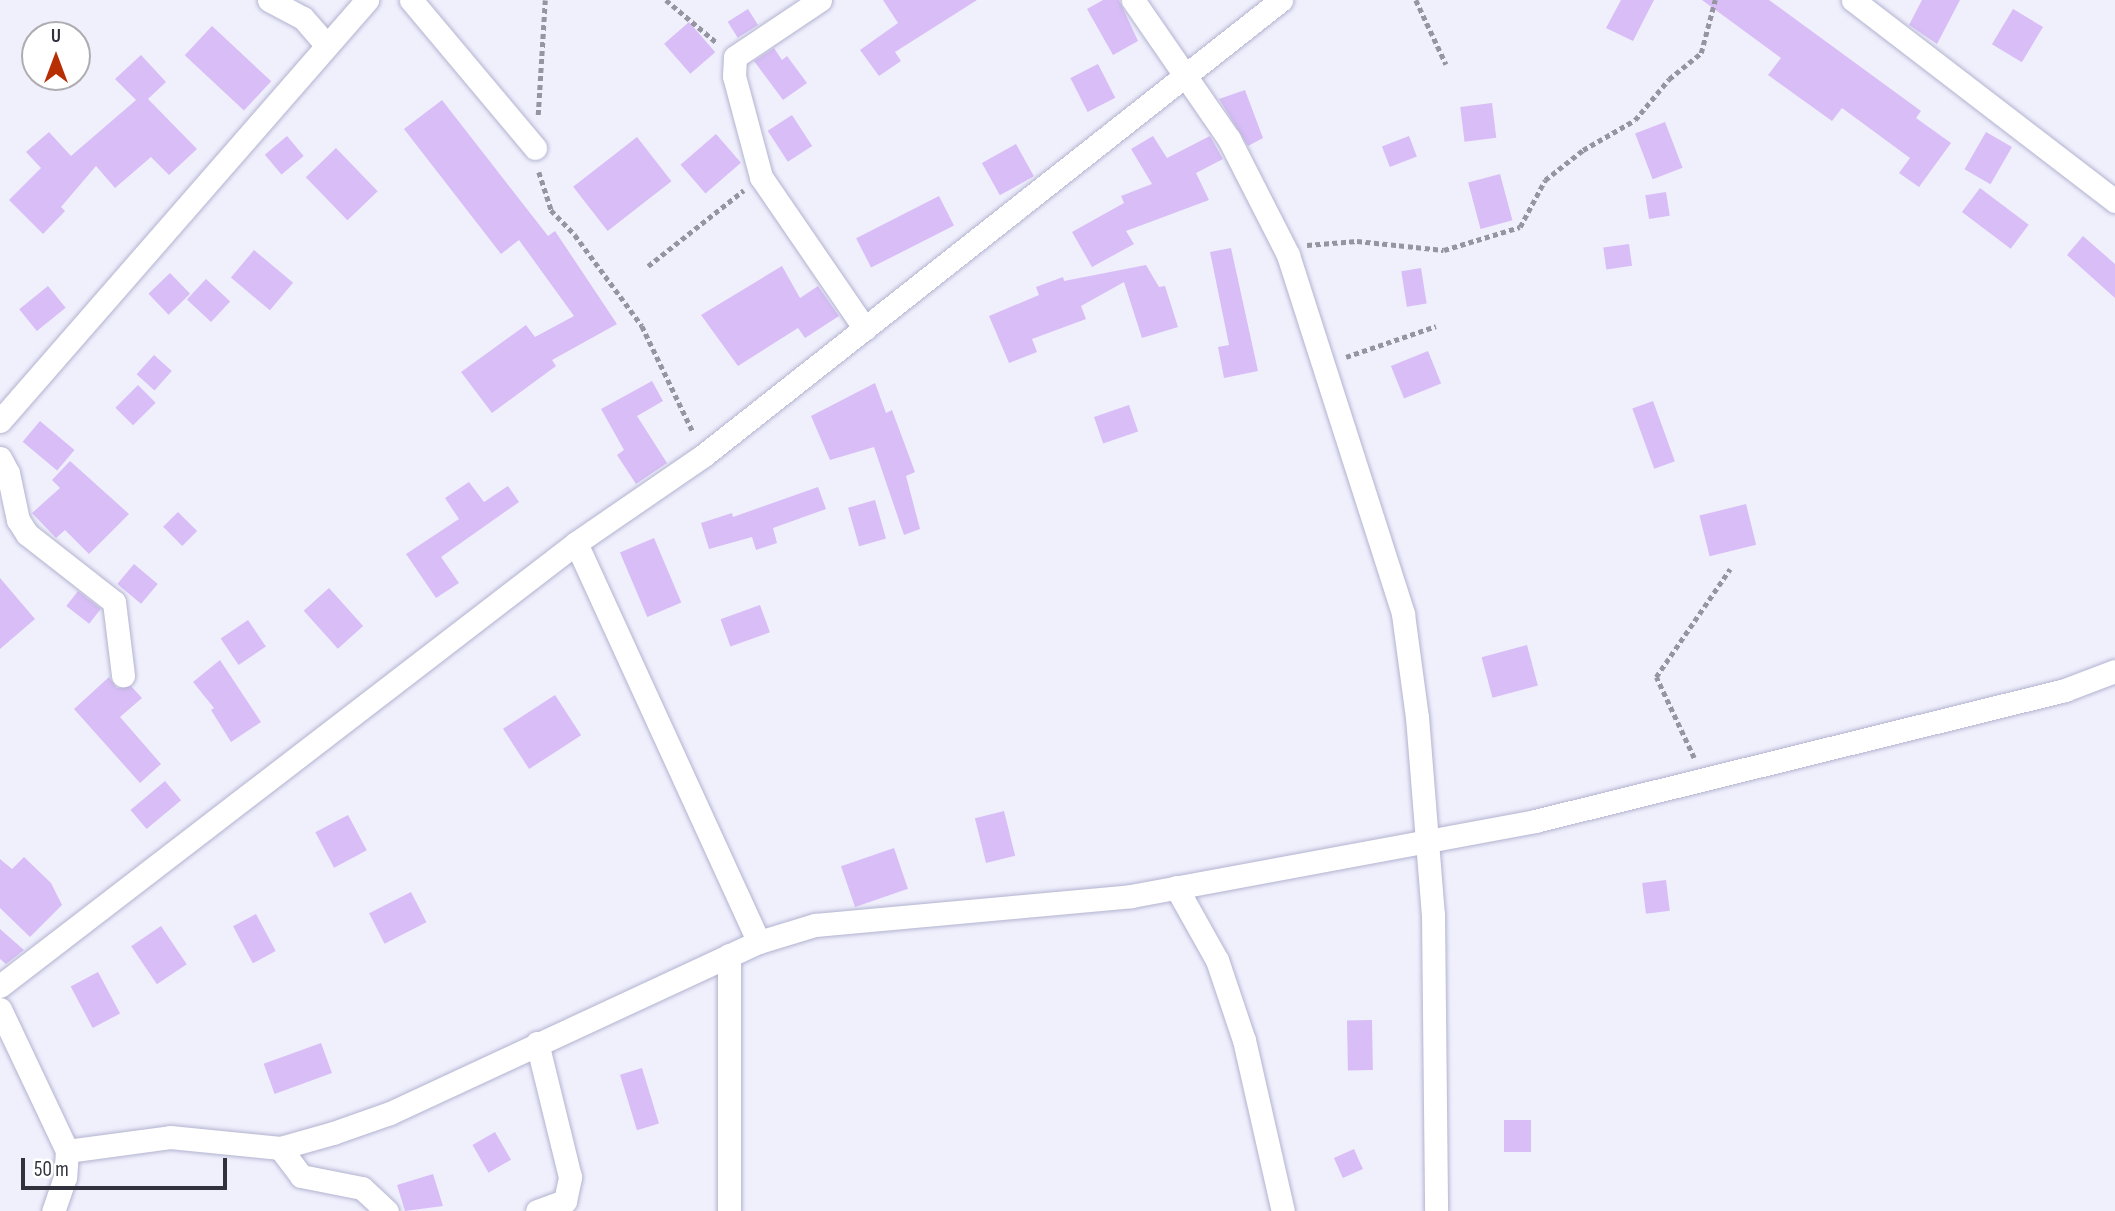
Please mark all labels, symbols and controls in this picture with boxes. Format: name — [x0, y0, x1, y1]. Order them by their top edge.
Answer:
north arrow — [21, 21, 91, 91]
text: U — [51, 25, 61, 48]
scale bar — [24, 1144, 231, 1188]
text: 50 m — [34, 1157, 69, 1182]

